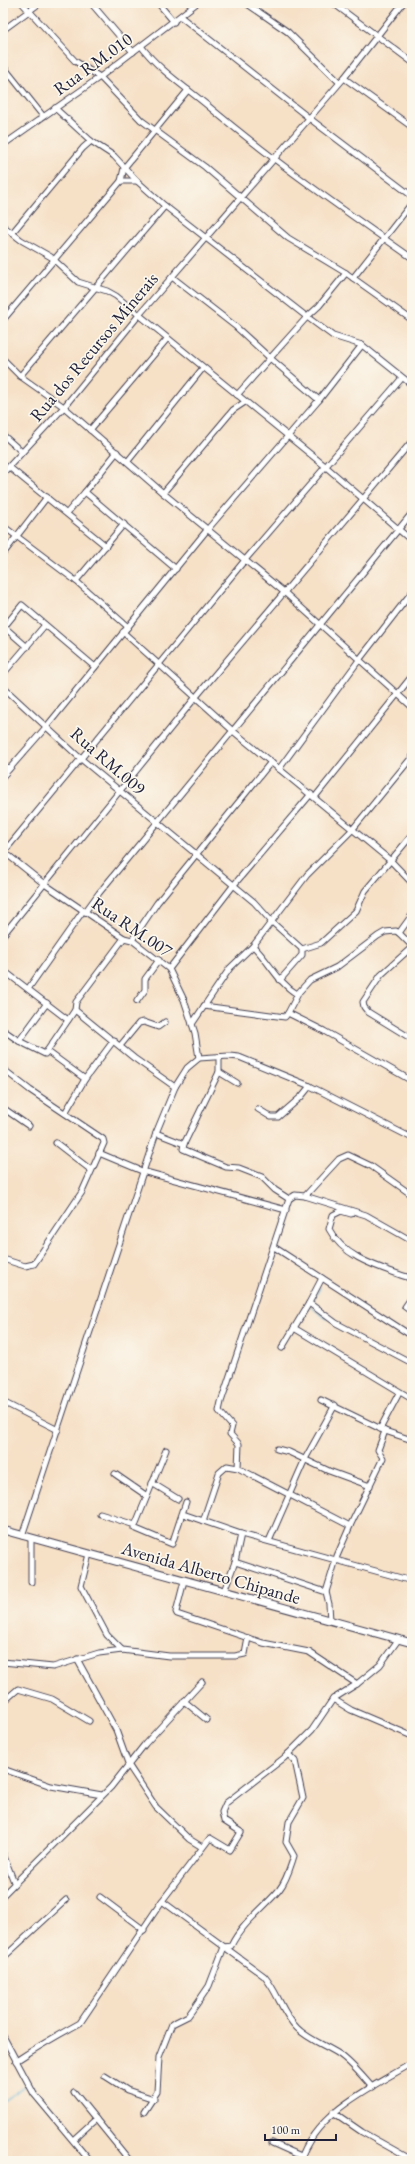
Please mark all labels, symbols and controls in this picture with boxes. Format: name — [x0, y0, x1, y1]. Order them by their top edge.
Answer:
street label: Rua RM.010 — [49, 27, 137, 100]
street label: Rua dos Recursos Minerais — [24, 267, 163, 426]
street label: Rua RM.009 — [66, 722, 151, 800]
street label: Rua RM.007 — [88, 891, 177, 962]
street label: Avenida Alberto Chipande — [118, 1536, 303, 1609]
scale bar — [265, 2116, 336, 2142]
text: 100 m — [271, 2122, 301, 2138]

